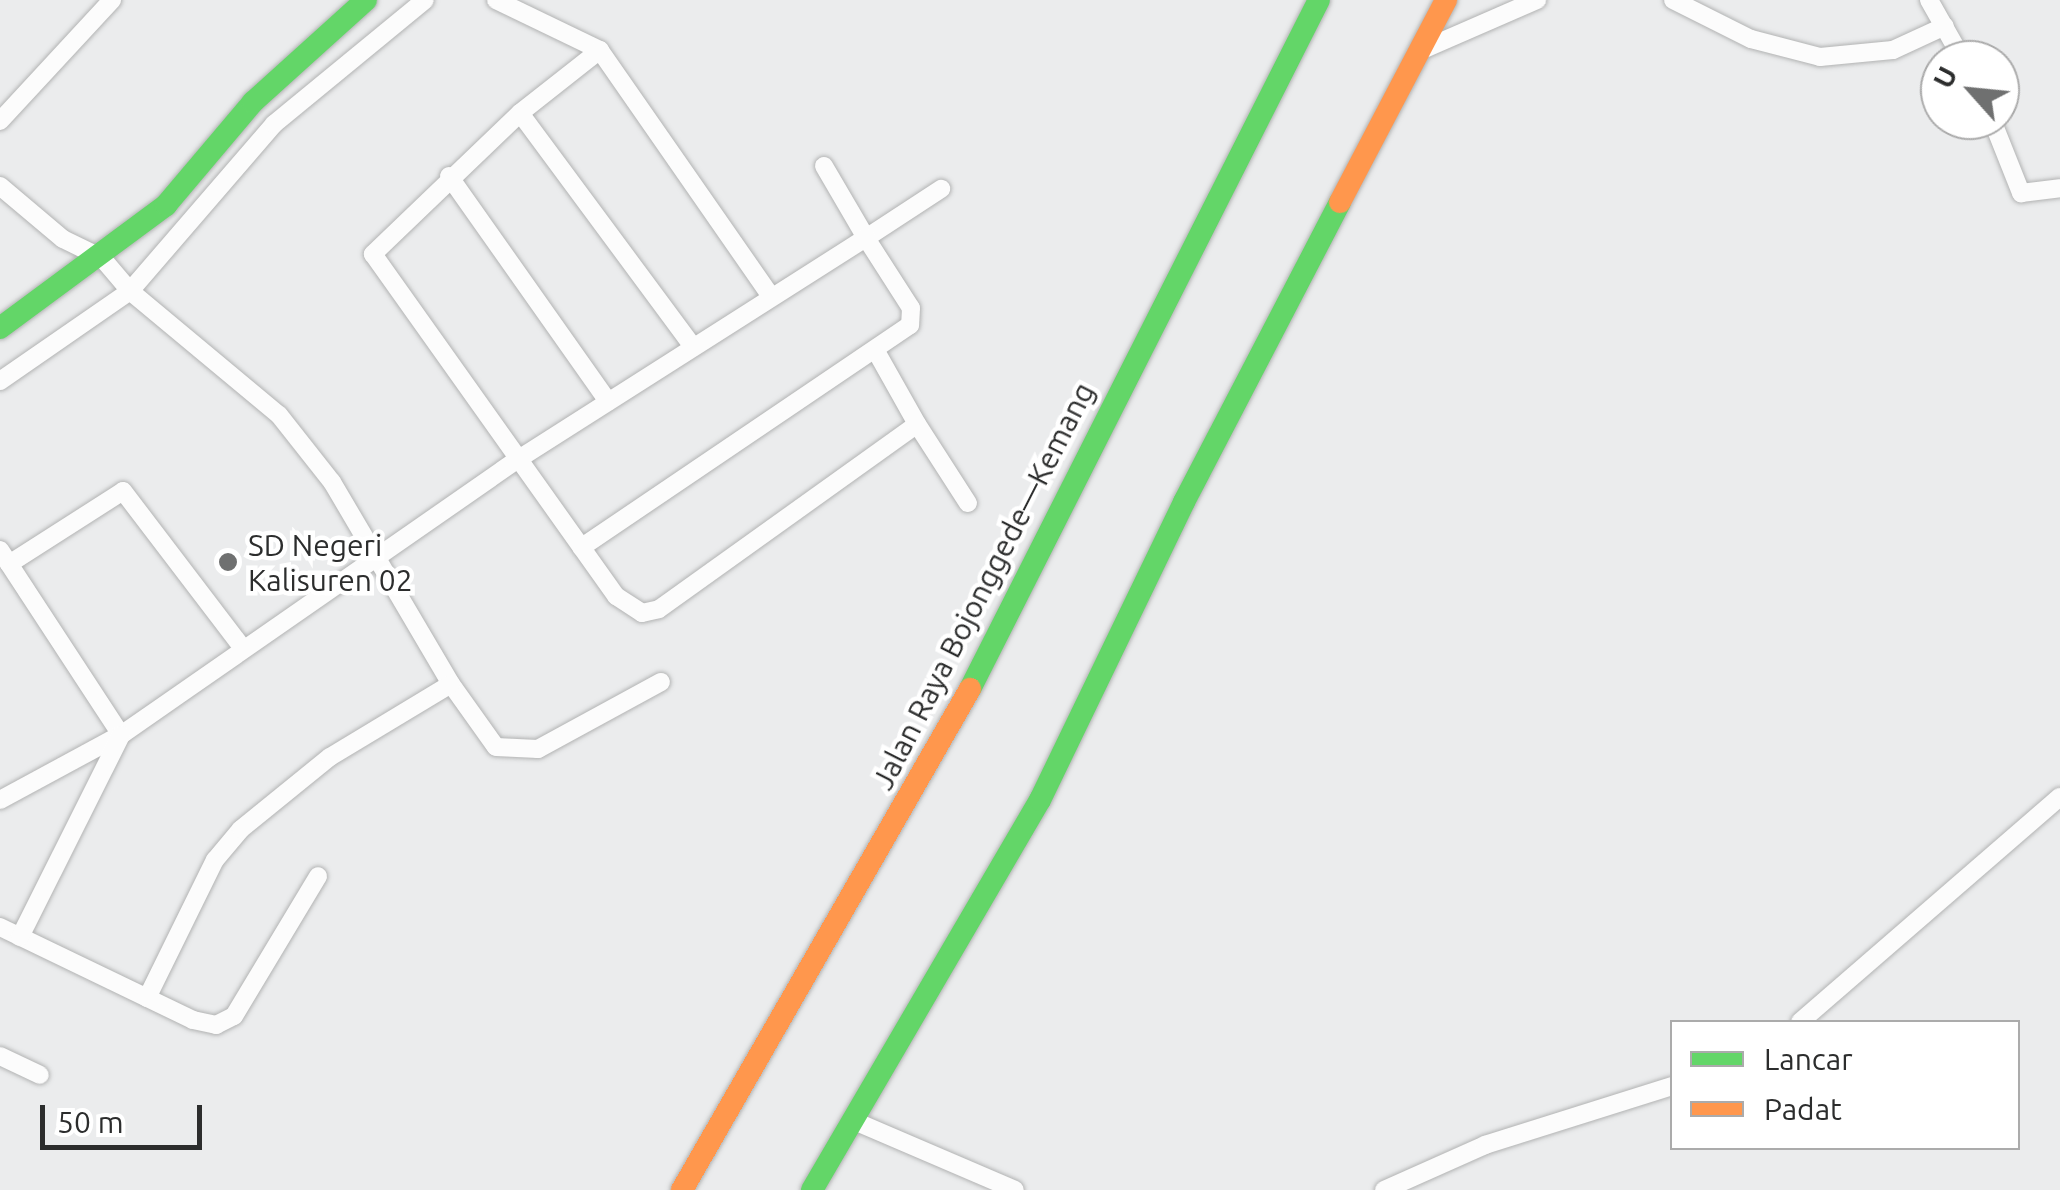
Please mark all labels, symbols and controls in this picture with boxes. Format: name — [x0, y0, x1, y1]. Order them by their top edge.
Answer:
north arrow — [1920, 40, 2020, 140]
text: U — [1926, 61, 1963, 93]
street label: Jalan Raya Bojonggede—Kemang — [864, 376, 1102, 796]
place label: SD Negeri Kalisuren 02 — [248, 527, 413, 598]
marker: SD Negeri Kalisuren 02 — [217, 551, 239, 573]
legend — [1670, 1020, 2020, 1150]
text: Lancar — [1764, 1042, 1853, 1076]
scale bar — [45, 1085, 208, 1147]
text: Padat — [1764, 1092, 1842, 1126]
text: 50 m — [57, 1105, 124, 1139]

